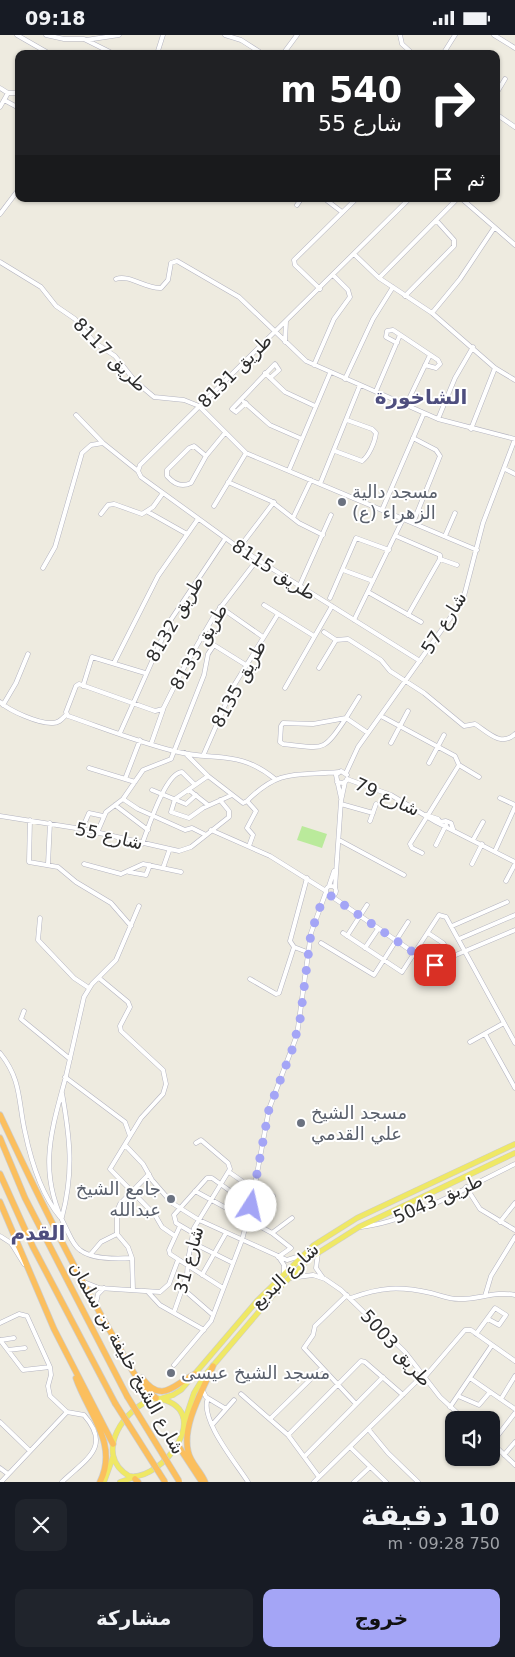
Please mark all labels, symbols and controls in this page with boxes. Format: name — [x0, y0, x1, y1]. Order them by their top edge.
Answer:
text: 09:18 — [25, 7, 85, 29]
text: 540 m — [280, 70, 402, 110]
icon: right — [420, 70, 485, 135]
text: شارع 55 — [318, 111, 402, 136]
icon: arrive — [429, 165, 457, 193]
text: ثم — [467, 168, 485, 190]
street label: طريق 8117 — [68, 313, 152, 397]
street label: طريق 8131 — [193, 329, 277, 413]
district label: الشاخورة — [375, 385, 467, 409]
place label: مسجد دالية الزهراء (ع) — [352, 481, 438, 524]
marker: مسجد دالية الزهراء (ع) — [336, 496, 348, 508]
street label: طريق 8115 — [228, 535, 320, 605]
street label: طريق 8132 — [142, 572, 208, 666]
street label: شارع 57 — [416, 588, 472, 658]
street label: طريق 8133 — [166, 600, 232, 694]
street label: طريق 8135 — [207, 637, 271, 731]
street label: شارع 79 — [351, 773, 423, 821]
street label: شارع 55 — [73, 818, 145, 854]
pin — [414, 944, 456, 986]
icon: arrive — [421, 951, 449, 979]
place label: مسجد الشيخ علي القدمي — [311, 1102, 407, 1145]
marker: مسجد الشيخ علي القدمي — [295, 1117, 307, 1129]
street label: طريق 5043 — [390, 1169, 486, 1229]
place label: جامع الشيخ عبدالله — [76, 1178, 161, 1220]
position arrow — [224, 1179, 276, 1231]
marker: جامع الشيخ عبدالله — [165, 1193, 177, 1205]
district label: القدم — [11, 1221, 65, 1245]
street label: شارع 31 — [169, 1224, 209, 1296]
street label: شارع البديع — [247, 1238, 323, 1314]
street label: شارع الشيخ خليفة بن سلمان — [65, 1258, 189, 1458]
street label: طريق 5003 — [356, 1305, 436, 1391]
place label: مسجد الشيخ عيسى — [181, 1362, 330, 1384]
marker: مسجد الشيخ عيسى — [165, 1367, 177, 1379]
map controls — [445, 1411, 500, 1466]
button: sound — [445, 1411, 500, 1466]
text: 10 دقيقة — [361, 1497, 500, 1532]
button: close — [15, 1499, 67, 1551]
text: 750 m · 09:28 — [387, 1534, 500, 1553]
button: مشاركة — [15, 1589, 253, 1647]
button: خروج — [263, 1589, 500, 1647]

